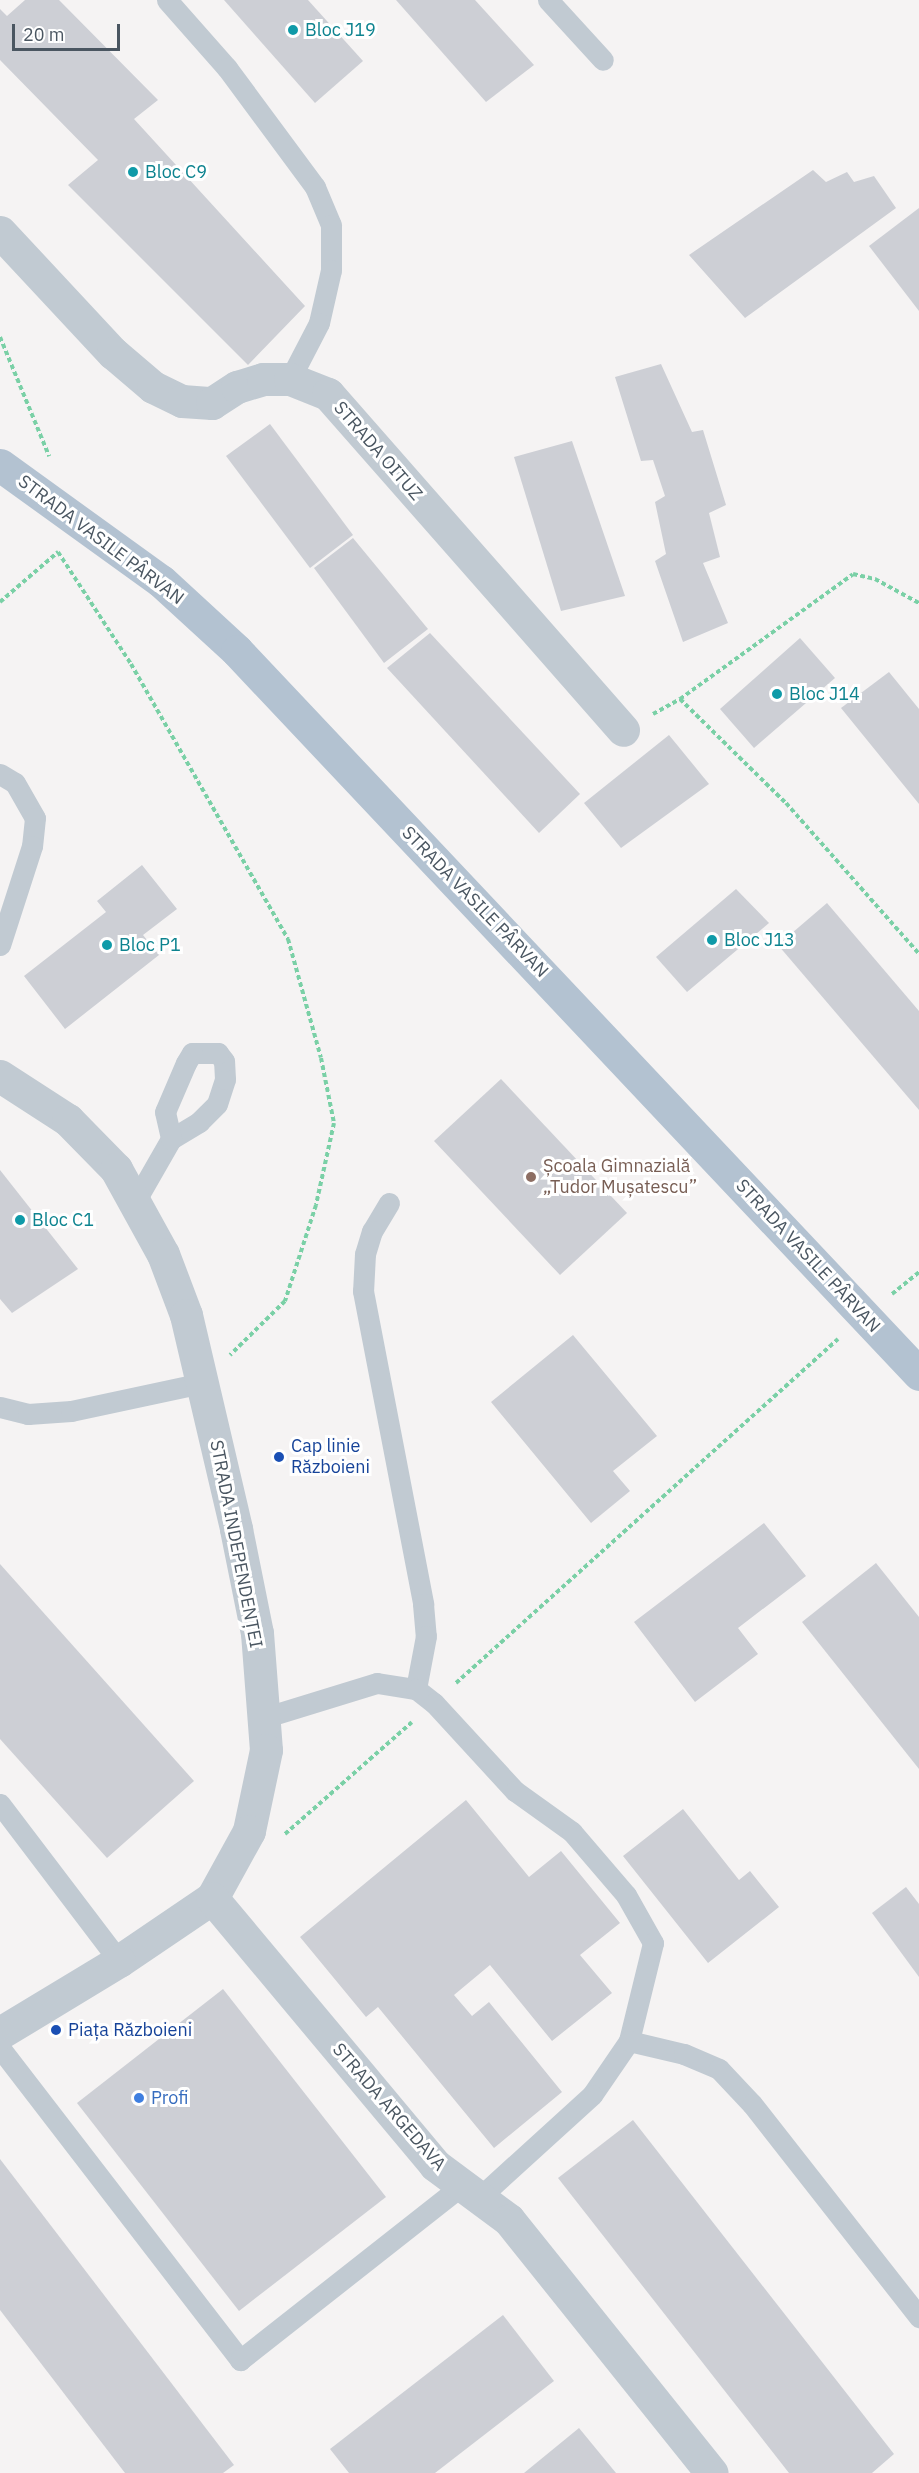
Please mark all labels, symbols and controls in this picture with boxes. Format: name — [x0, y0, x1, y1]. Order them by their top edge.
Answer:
scale bar — [15, 12, 123, 50]
place label: Bloc J19 — [305, 19, 376, 41]
text: 20 m — [23, 23, 65, 46]
marker: Bloc J19 — [286, 23, 300, 37]
place label: Bloc C9 — [145, 161, 207, 183]
marker: Bloc C9 — [126, 165, 140, 179]
street label: STRADA OITUZ — [329, 397, 427, 505]
street label: STRADA VASILE PÂRVAN — [14, 471, 188, 609]
place label: Bloc J14 — [789, 683, 860, 705]
marker: Bloc J14 — [770, 687, 784, 701]
street label: STRADA VASILE PÂRVAN — [397, 822, 553, 982]
place label: Bloc J13 — [724, 929, 795, 951]
marker: Bloc J13 — [705, 933, 719, 947]
place label: Bloc P1 — [119, 934, 181, 956]
marker: Bloc P1 — [100, 938, 114, 952]
place label: Școala Gimnazială „Tudor Mușatescu” — [543, 1156, 697, 1198]
marker: Școala Gimnazială „Tudor Mușatescu” — [524, 1170, 538, 1184]
street label: STRADA VASILE PÂRVAN — [731, 1175, 885, 1337]
place label: Bloc C1 — [32, 1209, 94, 1231]
marker: Bloc C1 — [13, 1213, 27, 1227]
place label: Cap linie Războieni — [291, 1436, 370, 1478]
street label: STRADA INDEPENDENȚEI — [205, 1438, 267, 1650]
marker: Cap linie Războieni — [272, 1450, 286, 1464]
place label: Piața Războieni — [68, 2019, 192, 2041]
marker: Piața Războieni — [49, 2023, 63, 2037]
street label: STRADA ARGEDAVA — [328, 2039, 450, 2175]
place label: Profi — [151, 2087, 188, 2109]
marker: Profi — [132, 2091, 146, 2105]

